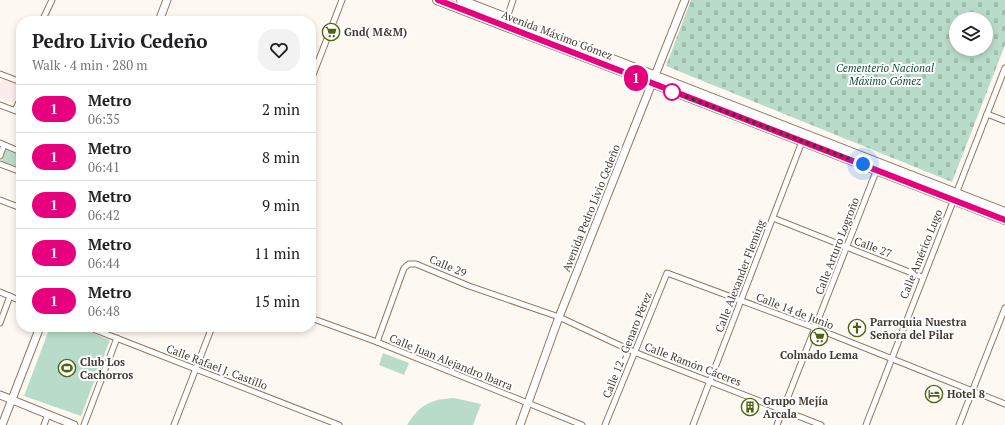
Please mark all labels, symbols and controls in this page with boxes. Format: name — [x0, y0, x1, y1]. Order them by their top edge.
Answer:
street label: Avenida Máximo Gómez — [499, 7, 615, 63]
map controls — [949, 12, 993, 56]
button: layers — [949, 12, 993, 56]
supermarket icon: Gnd( M&M) — [321, 22, 341, 42]
place label: Gnd( M&M) — [344, 25, 407, 39]
text: Pedro Livio Cedeño — [32, 28, 207, 53]
button: heart — [258, 29, 300, 71]
text: Walk · 4 min · 280 m — [32, 56, 147, 74]
park label: Cementerio Nacional Máximo Gómez — [836, 61, 934, 88]
line badge: 1 — [623, 65, 649, 91]
text: 1 — [632, 68, 640, 87]
unlabelled marker — [663, 83, 681, 101]
text: Metro — [88, 90, 131, 110]
text: 1 — [50, 99, 58, 118]
text: 2 min — [262, 99, 300, 119]
text: 06:35 — [88, 110, 120, 128]
text: Metro — [88, 138, 131, 158]
street label: Avenida Pedro Livio Cedeño — [559, 142, 623, 274]
text: 1 — [50, 147, 58, 166]
text: 8 min — [262, 147, 300, 167]
your location — [853, 154, 873, 174]
text: 06:41 — [88, 158, 120, 176]
text: Metro — [88, 186, 131, 206]
text: 1 — [50, 195, 58, 214]
text: 9 min — [262, 195, 300, 215]
street label: Calle Arturo Logroño — [812, 195, 862, 297]
text: 06:42 — [88, 206, 120, 224]
street label: Calle Américo Lugo — [897, 207, 945, 301]
street label: Calle Alexander Fleming — [712, 217, 768, 334]
street label: Calle 27 — [852, 233, 894, 261]
text: Metro — [88, 234, 131, 254]
text: 1 — [50, 243, 58, 262]
text: 11 min — [254, 243, 300, 263]
street label: Calle 29 — [427, 252, 469, 280]
text: 06:44 — [88, 254, 120, 272]
text: Metro — [88, 282, 131, 302]
street label: Calle 12 - Genaro Pérez — [599, 290, 655, 400]
street label: Calle 14 de Junio — [754, 290, 836, 332]
text: 1 — [50, 291, 58, 310]
text: 15 min — [254, 291, 300, 311]
text: 06:48 — [88, 302, 120, 320]
place label: Parroquia Nuestra Señora del Pilar — [870, 315, 967, 342]
church icon: Parroquia Nuestra Señora del Pilar — [847, 318, 867, 338]
supermarket icon: Colmado Lema — [809, 327, 829, 347]
street label: Calle Juan Alejandro lbarra — [387, 331, 515, 393]
street label: Calle Ramón Cáceres — [643, 339, 744, 389]
street label: Calle Rafael J. Castillo — [164, 341, 270, 393]
place label: Colmado Lema — [780, 348, 858, 362]
place label: Club Los Cachorros — [80, 355, 133, 382]
sports icon: Club Los Cachorros — [57, 358, 77, 378]
hotel icon: Hotel 8 — [924, 384, 944, 404]
place label: Hotel 8 — [947, 387, 985, 401]
place label: Grupo Mejía Arcala — [763, 394, 828, 421]
building icon: Grupo Mejía Arcala — [740, 397, 760, 417]

